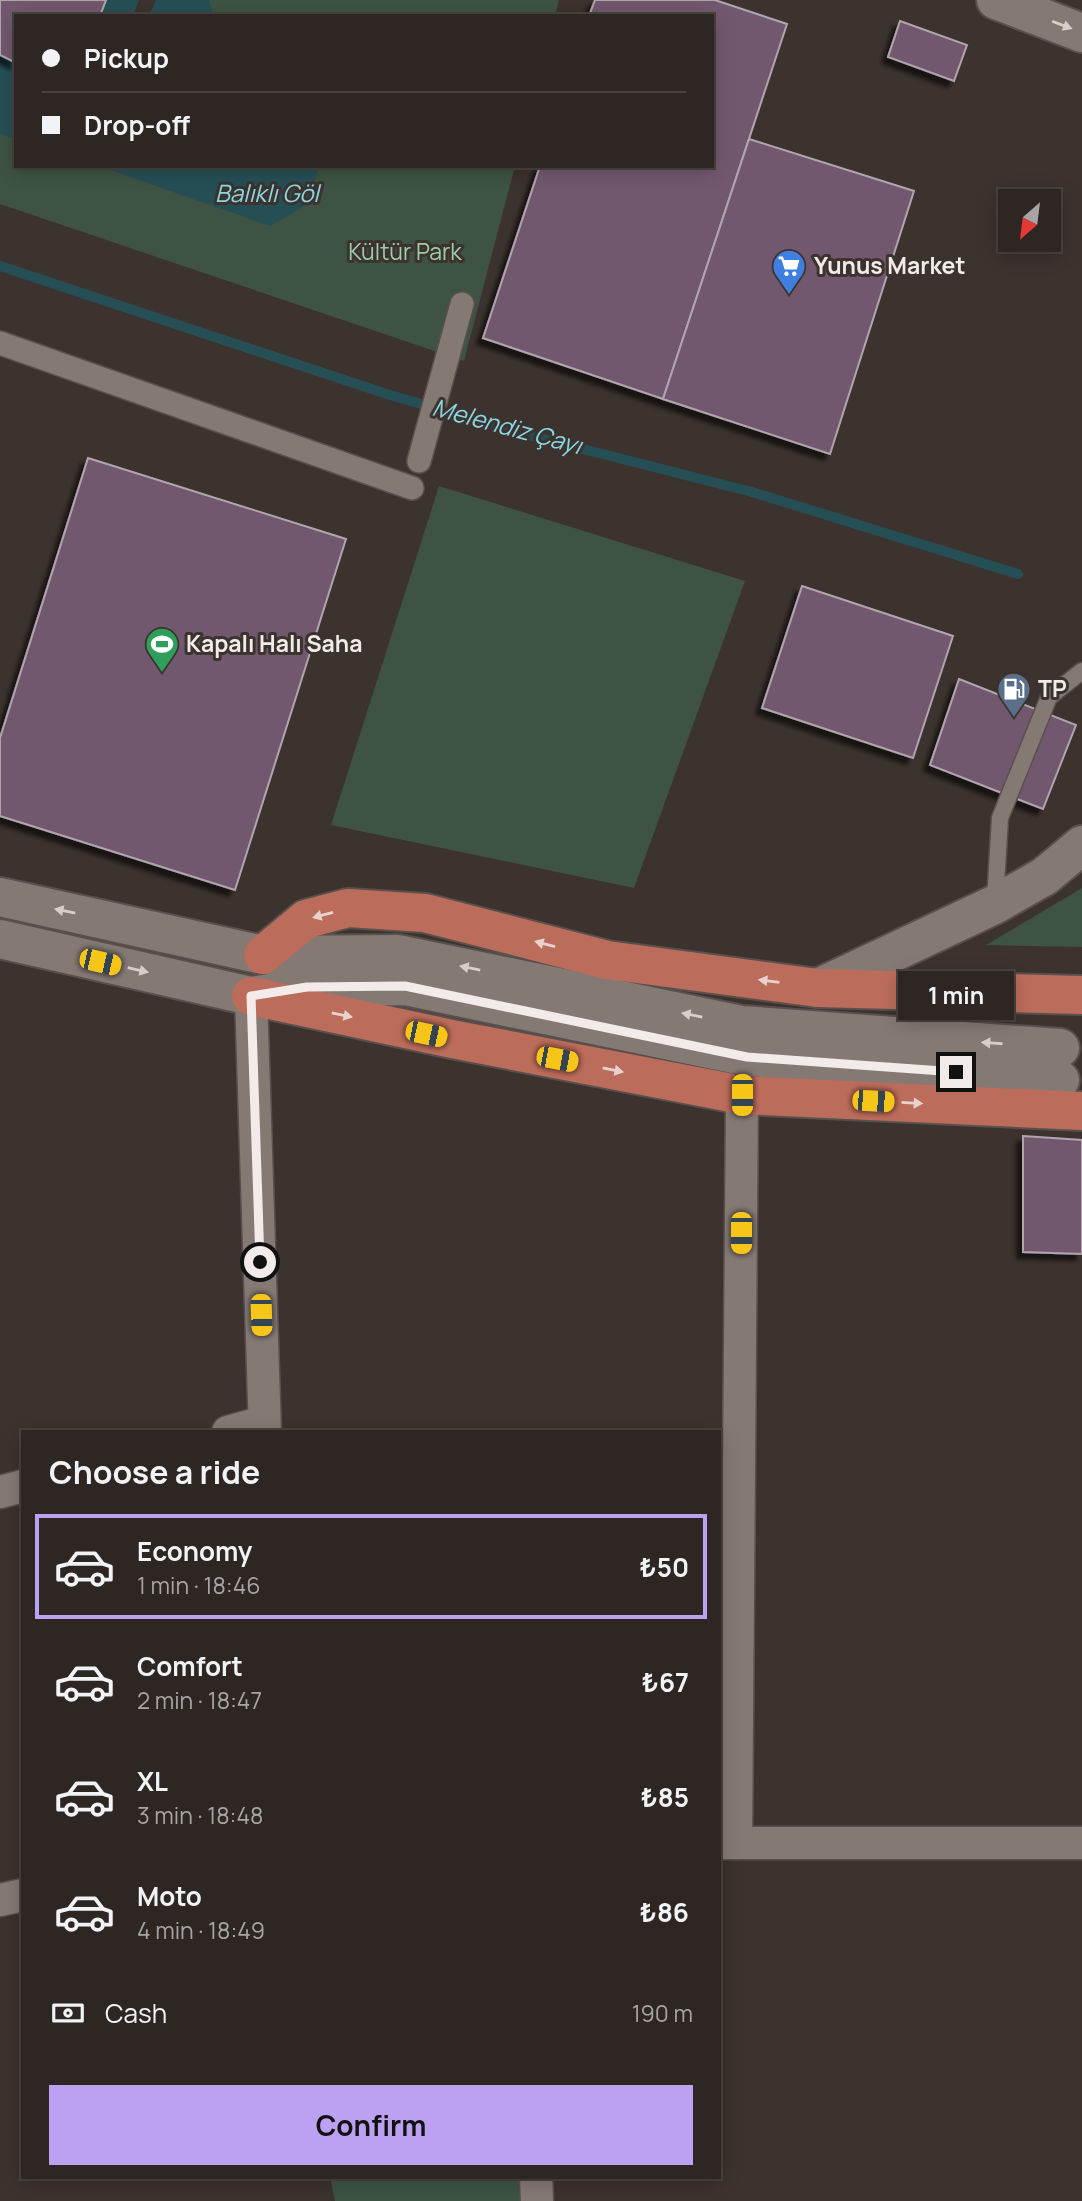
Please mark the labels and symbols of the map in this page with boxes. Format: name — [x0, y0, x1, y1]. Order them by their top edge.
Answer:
one-way arrow — [1052, 19, 1073, 30]
water label: Balıklı Göl — [215, 176, 322, 209]
north arrow — [998, 189, 1060, 252]
park label: Kültür Park — [348, 235, 462, 267]
supermarket icon: Yunus Market — [770, 247, 808, 296]
place label: Yunus Market — [814, 249, 965, 281]
water label: Melendiz Çayı — [429, 390, 587, 462]
sports icon: Kapalı Halı Saha — [143, 625, 181, 674]
place label: Kapalı Halı Saha — [186, 627, 362, 659]
fuel station icon: TP — [995, 670, 1033, 719]
place label: TP — [1038, 672, 1067, 704]
one-way arrow — [54, 906, 76, 917]
one-way arrow — [312, 910, 333, 920]
one-way arrow — [534, 938, 556, 949]
car — [78, 947, 123, 977]
one-way arrow — [459, 963, 481, 974]
one-way arrow — [127, 965, 149, 976]
callout: 1 min — [898, 970, 1014, 1020]
one-way arrow — [758, 976, 780, 987]
one-way arrow — [681, 1009, 703, 1020]
one-way arrow — [331, 1010, 353, 1021]
car — [404, 1019, 449, 1049]
one-way arrow — [980, 1037, 1002, 1048]
car — [535, 1045, 580, 1073]
route end — [940, 1056, 972, 1088]
one-way arrow — [602, 1065, 624, 1076]
car — [732, 1074, 753, 1116]
car — [852, 1089, 895, 1113]
one-way arrow — [901, 1097, 923, 1108]
car — [731, 1212, 752, 1254]
route start — [244, 1246, 276, 1278]
car — [250, 1294, 273, 1336]

